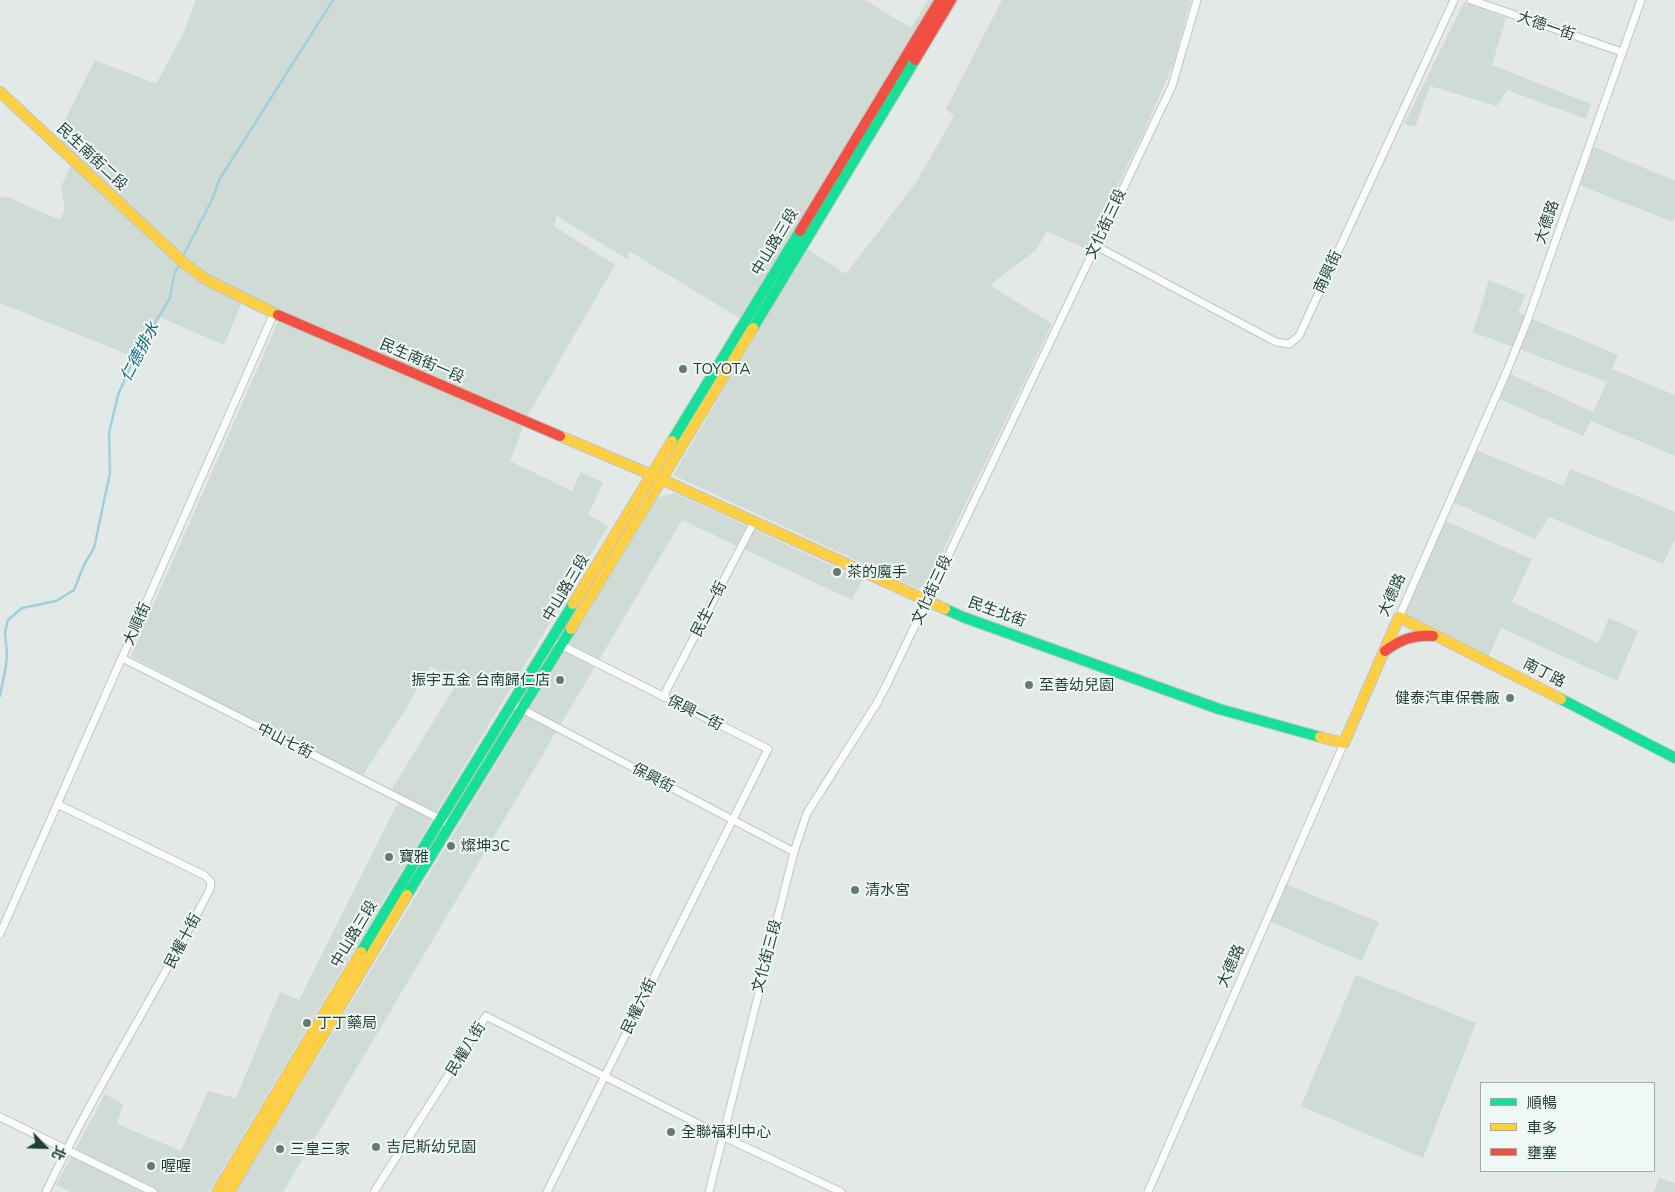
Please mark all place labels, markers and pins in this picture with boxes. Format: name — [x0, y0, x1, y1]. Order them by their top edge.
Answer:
place label: TOYOTA — [693, 360, 751, 378]
marker: TOYOTA — [677, 363, 689, 375]
place label: 茶的魔手 — [847, 563, 907, 581]
marker: 茶的魔手 — [831, 566, 843, 578]
place label: 振宇五金 台南歸仁店 — [411, 671, 550, 689]
marker: 振宇五金 台南歸仁店 — [554, 674, 566, 686]
place label: 至善幼兒園 — [1039, 676, 1114, 694]
marker: 至善幼兒園 — [1023, 679, 1035, 691]
place label: 健泰汽車保養廠 — [1395, 689, 1500, 707]
marker: 健泰汽車保養廠 — [1504, 692, 1516, 704]
place label: 燦坤3C — [461, 837, 510, 855]
marker: 燦坤3C — [445, 840, 457, 852]
place label: 寶雅 — [399, 848, 429, 866]
marker: 寶雅 — [383, 851, 395, 863]
place label: 清水宮 — [865, 881, 910, 899]
marker: 清水宮 — [849, 884, 861, 896]
place label: 丁丁藥局 — [317, 1014, 377, 1032]
marker: 丁丁藥局 — [301, 1017, 313, 1029]
place label: 全聯福利中心 — [681, 1123, 771, 1141]
marker: 全聯福利中心 — [665, 1126, 677, 1138]
place label: 吉尼斯幼兒園 — [386, 1138, 476, 1156]
place label: 三皇三家 — [290, 1140, 350, 1158]
marker: 吉尼斯幼兒園 — [370, 1141, 382, 1153]
marker: 三皇三家 — [274, 1143, 286, 1155]
place label: 喔喔 — [161, 1157, 191, 1175]
marker: 喔喔 — [145, 1160, 157, 1172]

